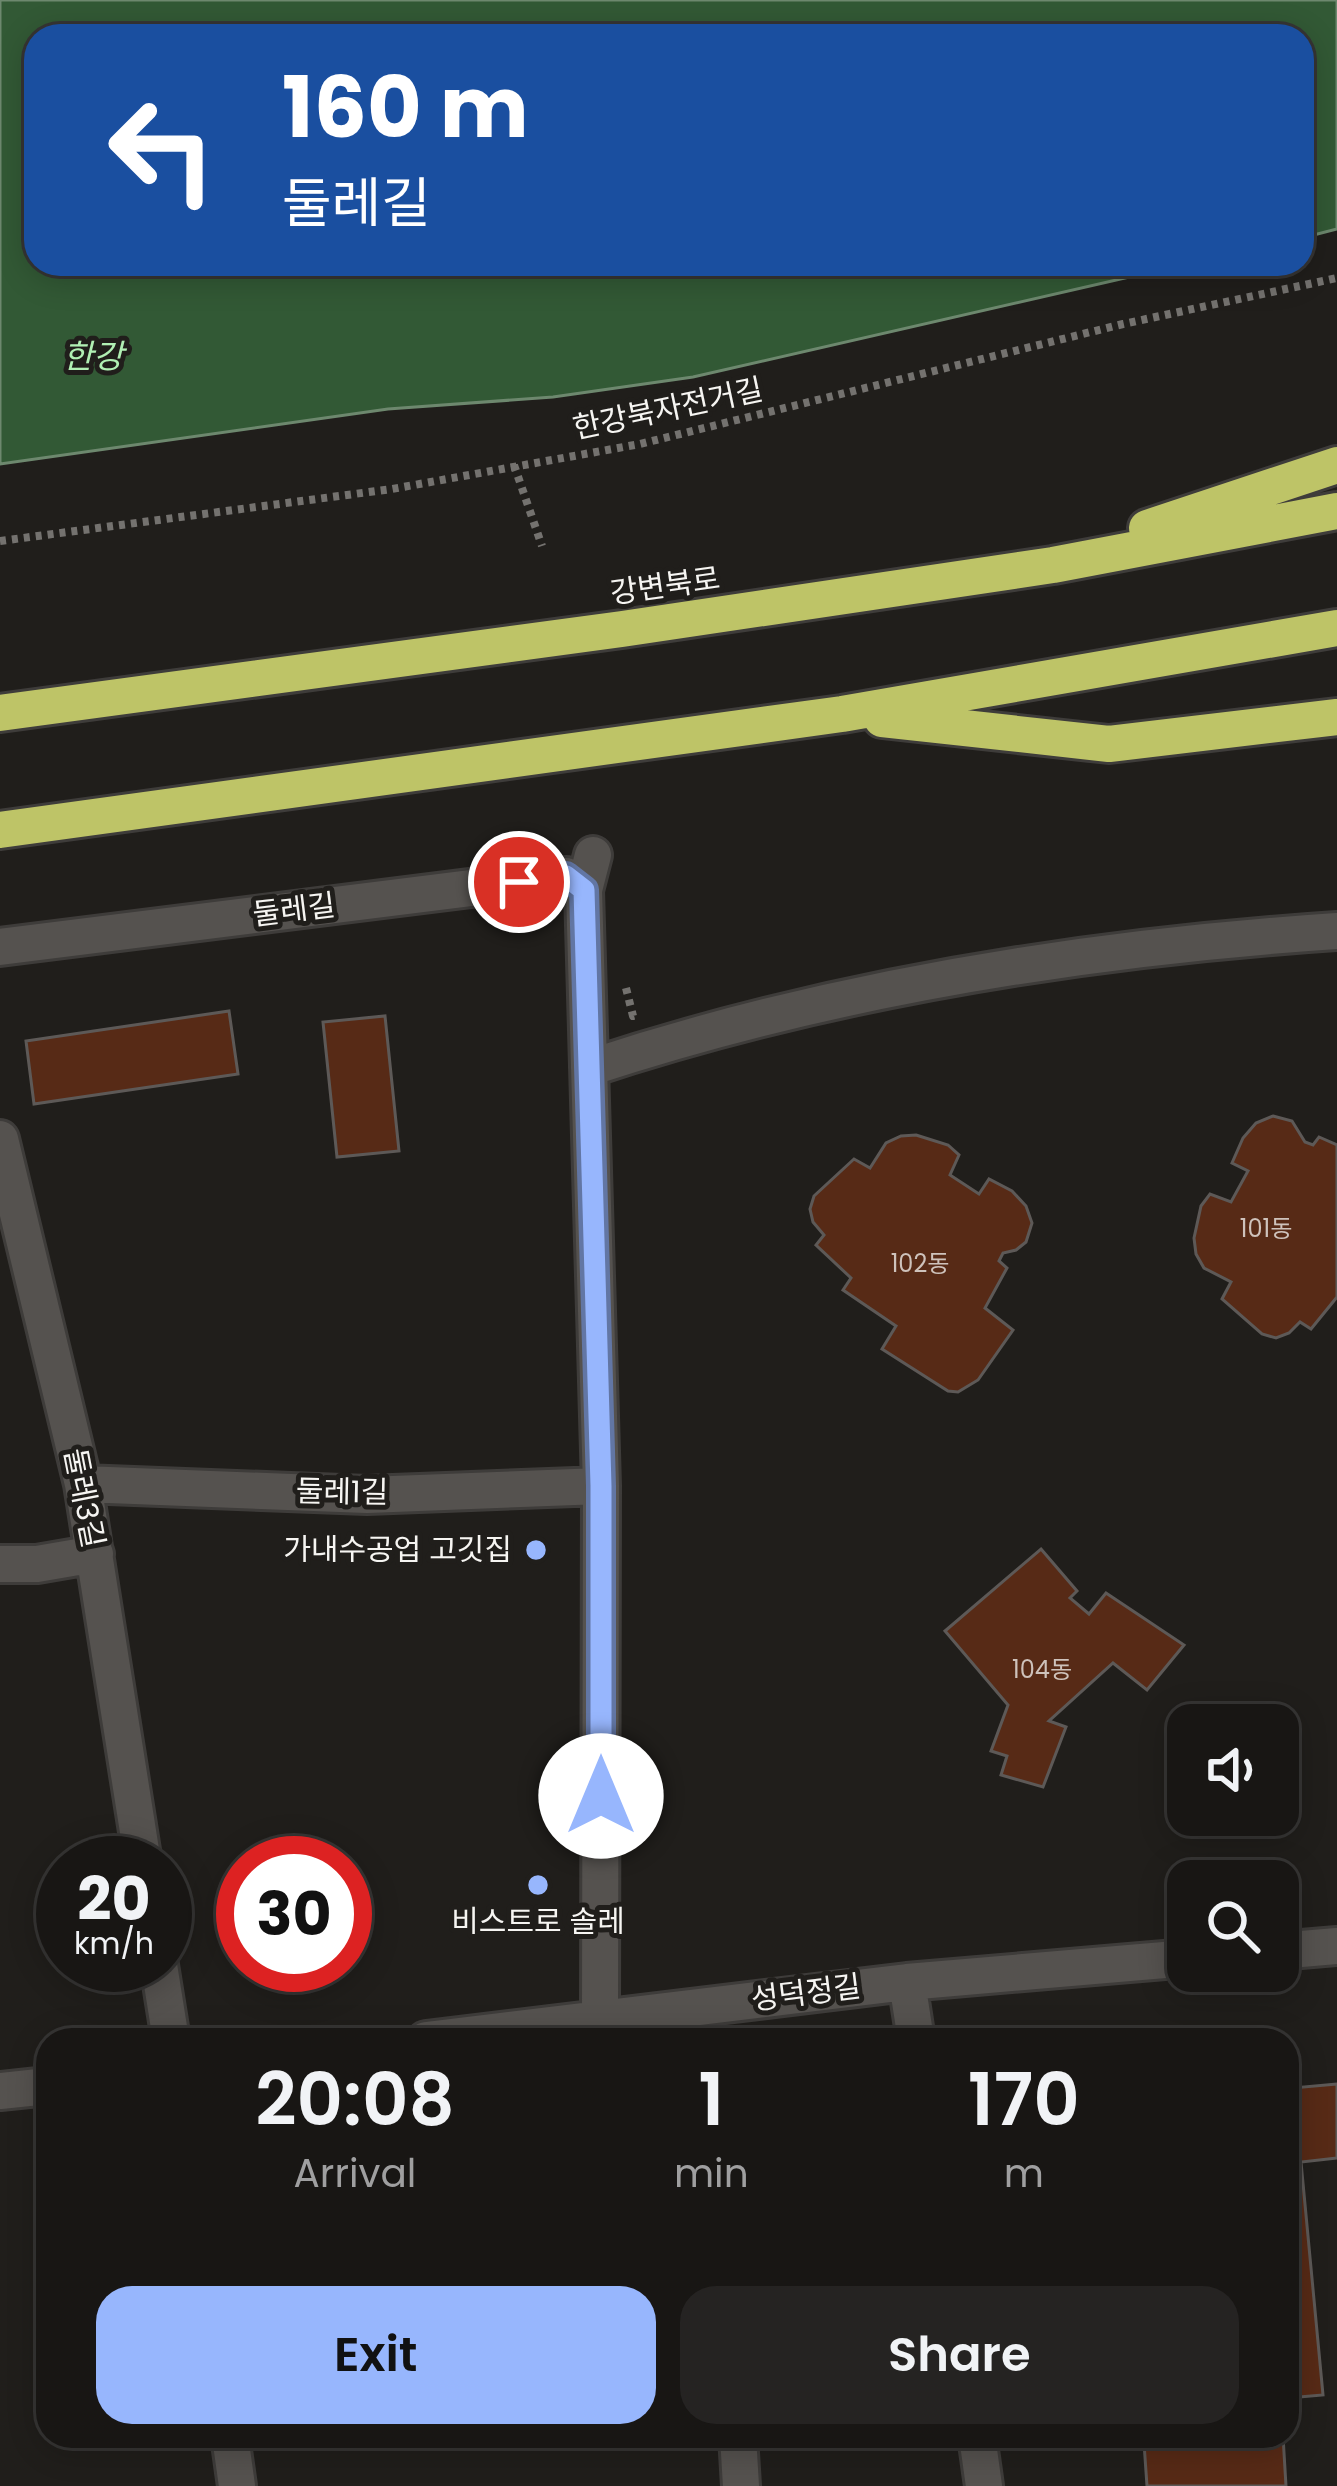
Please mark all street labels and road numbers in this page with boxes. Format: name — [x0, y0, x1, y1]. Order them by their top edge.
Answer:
street label: 한강북자전거길 — [569, 367, 767, 450]
street label: 강변북로 — [607, 557, 723, 614]
street label: 둘레길 — [250, 883, 338, 936]
street label: 둘레3길 — [54, 1444, 115, 1551]
street label: 둘레1길 — [295, 1469, 389, 1514]
street label: 성덕정길 — [749, 1964, 863, 2021]

